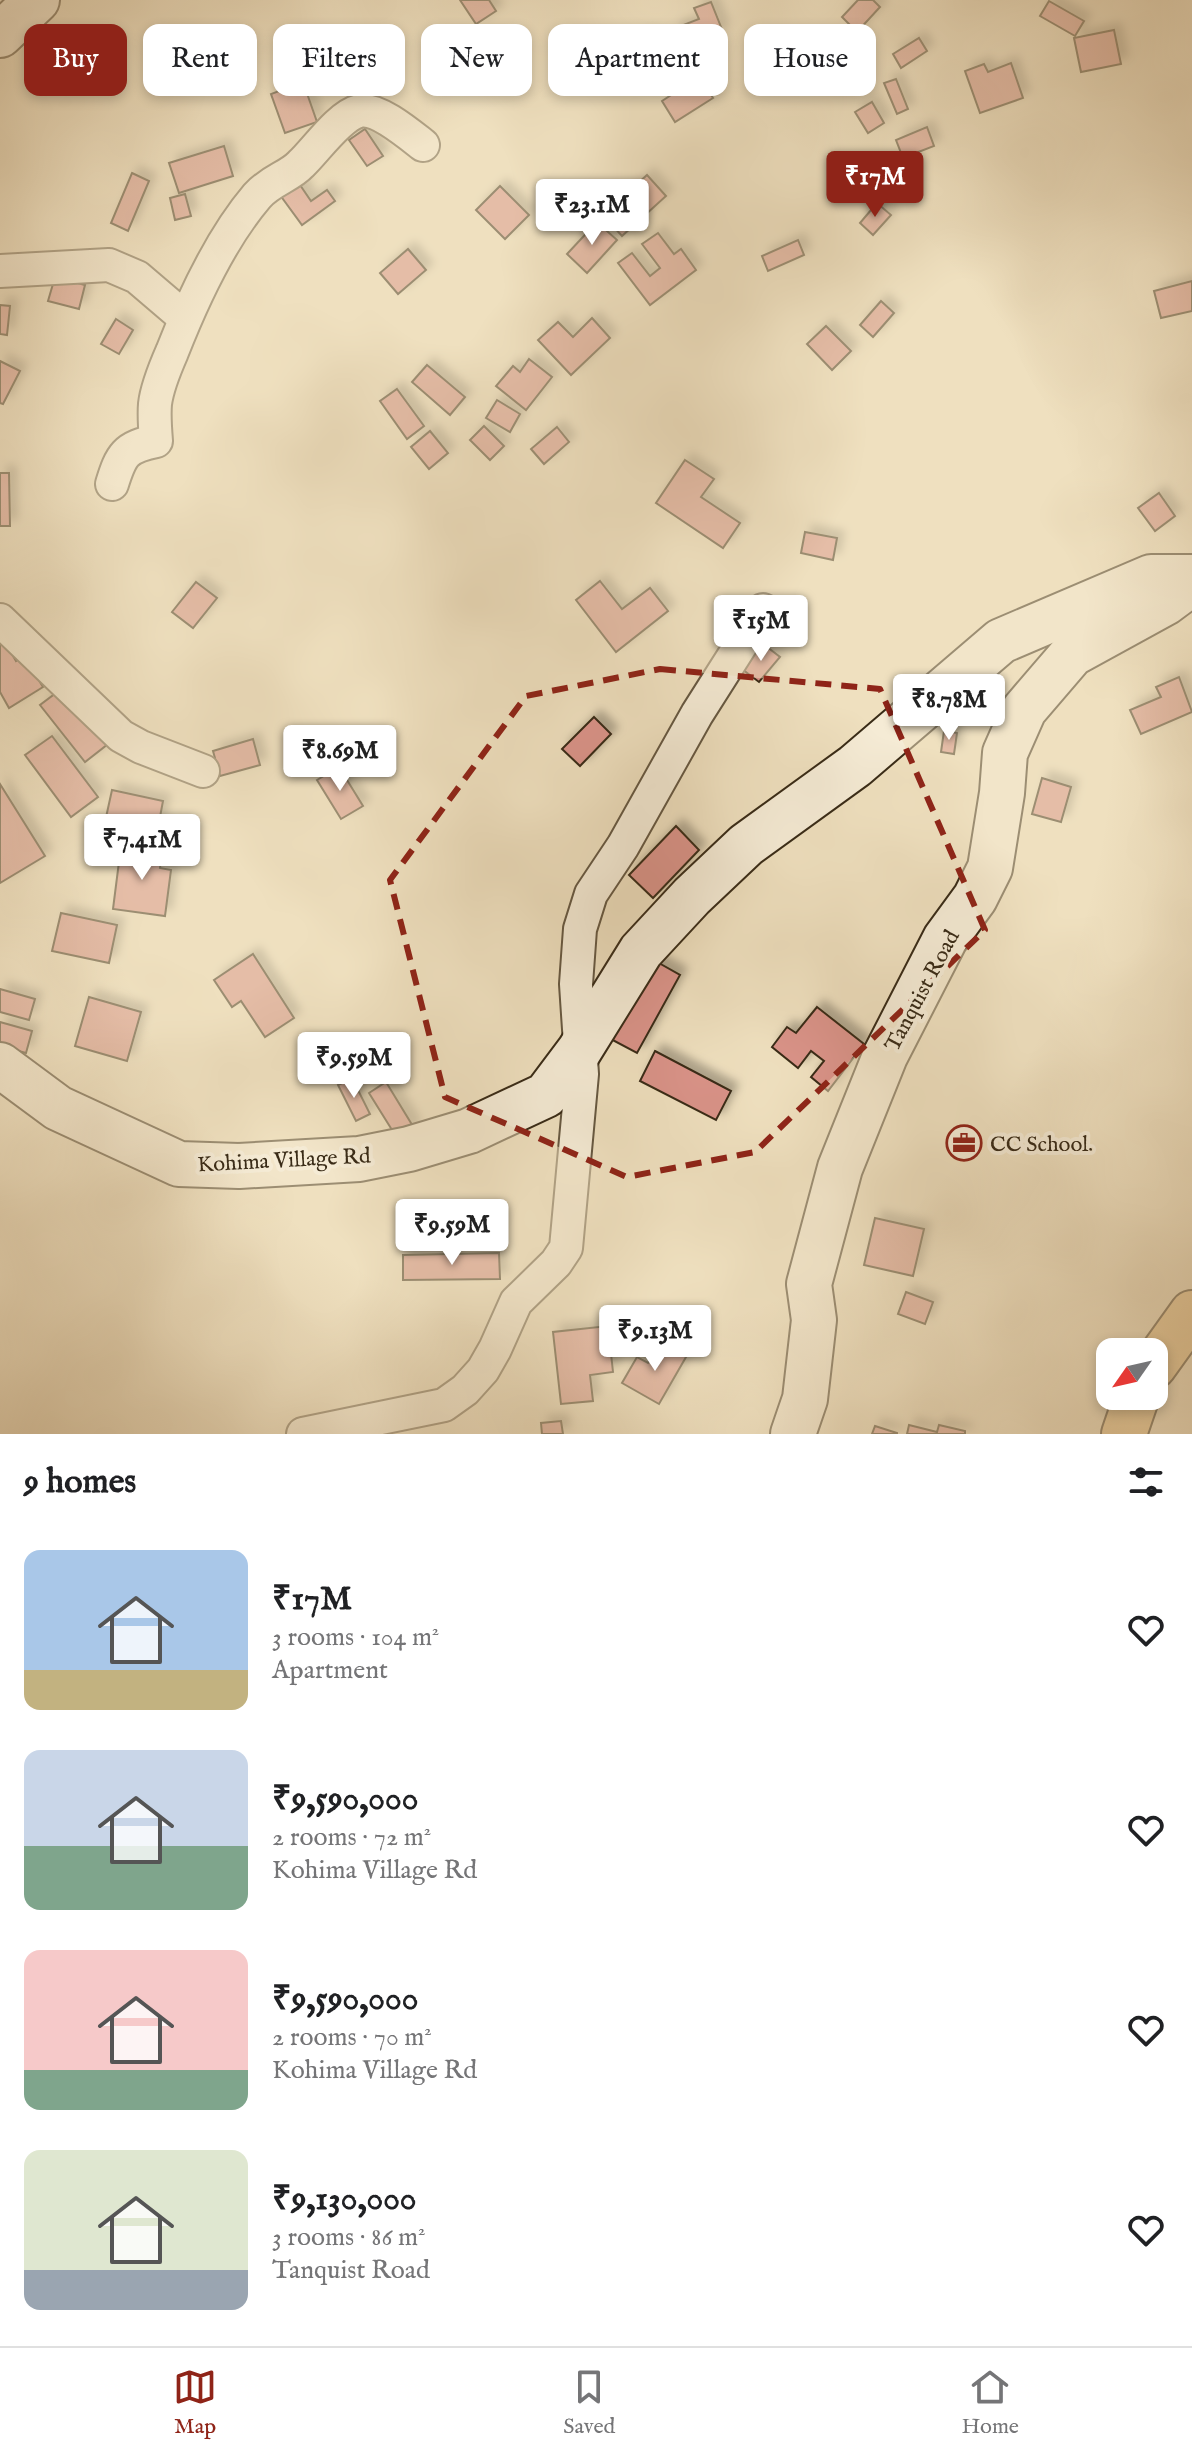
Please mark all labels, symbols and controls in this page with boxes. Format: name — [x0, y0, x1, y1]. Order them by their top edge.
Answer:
chip: Buy — [24, 24, 127, 96]
chip: Rent — [143, 24, 257, 96]
chip: Filters — [273, 24, 405, 96]
chip: New — [421, 24, 532, 96]
chip: Apartment — [548, 24, 728, 96]
chip: House — [744, 24, 876, 96]
pin: ₹17M — [828, 151, 922, 219]
text: ₹17M — [844, 160, 906, 193]
pin: ₹23.1M — [527, 179, 657, 247]
text: ₹23.1M — [554, 188, 630, 221]
pin: ₹15M — [714, 595, 808, 663]
text: ₹15M — [732, 604, 790, 637]
pin: ₹8.78M — [884, 674, 1014, 742]
text: ₹8.78M — [911, 683, 987, 716]
pin: ₹8.69M — [275, 725, 405, 793]
text: ₹8.69M — [301, 734, 379, 767]
pin: ₹7.41M — [77, 814, 207, 882]
text: ₹7.41M — [102, 823, 182, 856]
street label: Tanquist Road — [879, 925, 967, 1056]
pin: ₹9.59M — [289, 1032, 419, 1100]
text: ₹9.59M — [315, 1041, 393, 1074]
office icon: CC School. — [945, 1124, 983, 1162]
place label: CC School. — [990, 1131, 1093, 1159]
street label: Kohima Village Rd — [197, 1142, 372, 1180]
pin: ₹9.59M — [387, 1199, 517, 1267]
text: ₹9.59M — [413, 1208, 491, 1241]
pin: ₹9.13M — [590, 1305, 720, 1373]
text: ₹9.13M — [617, 1314, 693, 1347]
north arrow — [1096, 1338, 1168, 1410]
map controls — [1096, 1338, 1168, 1410]
icon: filters — [1124, 1460, 1168, 1504]
text: 9 homes — [24, 1461, 136, 1504]
text: ₹17M — [272, 1578, 352, 1621]
icon: home — [88, 1582, 184, 1678]
icon: heart — [1124, 1608, 1168, 1652]
text: 3 rooms · 104 m² — [272, 1621, 439, 1654]
text: Apartment — [272, 1654, 388, 1687]
text: ₹9,590,000 — [272, 1778, 418, 1821]
icon: home — [88, 1782, 184, 1878]
icon: heart — [1124, 1808, 1168, 1852]
text: 2 rooms · 72 m² — [272, 1821, 431, 1854]
text: Kohima Village Rd — [272, 1854, 477, 1887]
text: ₹9,590,000 — [272, 1978, 418, 2021]
icon: home — [88, 1982, 184, 2078]
icon: heart — [1124, 2008, 1168, 2052]
text: 2 rooms · 70 m² — [272, 2021, 432, 2054]
text: Kohima Village Rd — [272, 2054, 477, 2087]
text: ₹9,130,000 — [272, 2178, 417, 2221]
icon: home — [88, 2182, 184, 2278]
icon: heart — [1124, 2208, 1168, 2252]
text: 3 rooms · 86 m² — [272, 2221, 425, 2254]
text: Tanquist Road — [272, 2254, 430, 2287]
tab: Map — [173, 2365, 217, 2441]
tab: Saved — [563, 2365, 615, 2441]
tab: Home — [961, 2365, 1019, 2441]

